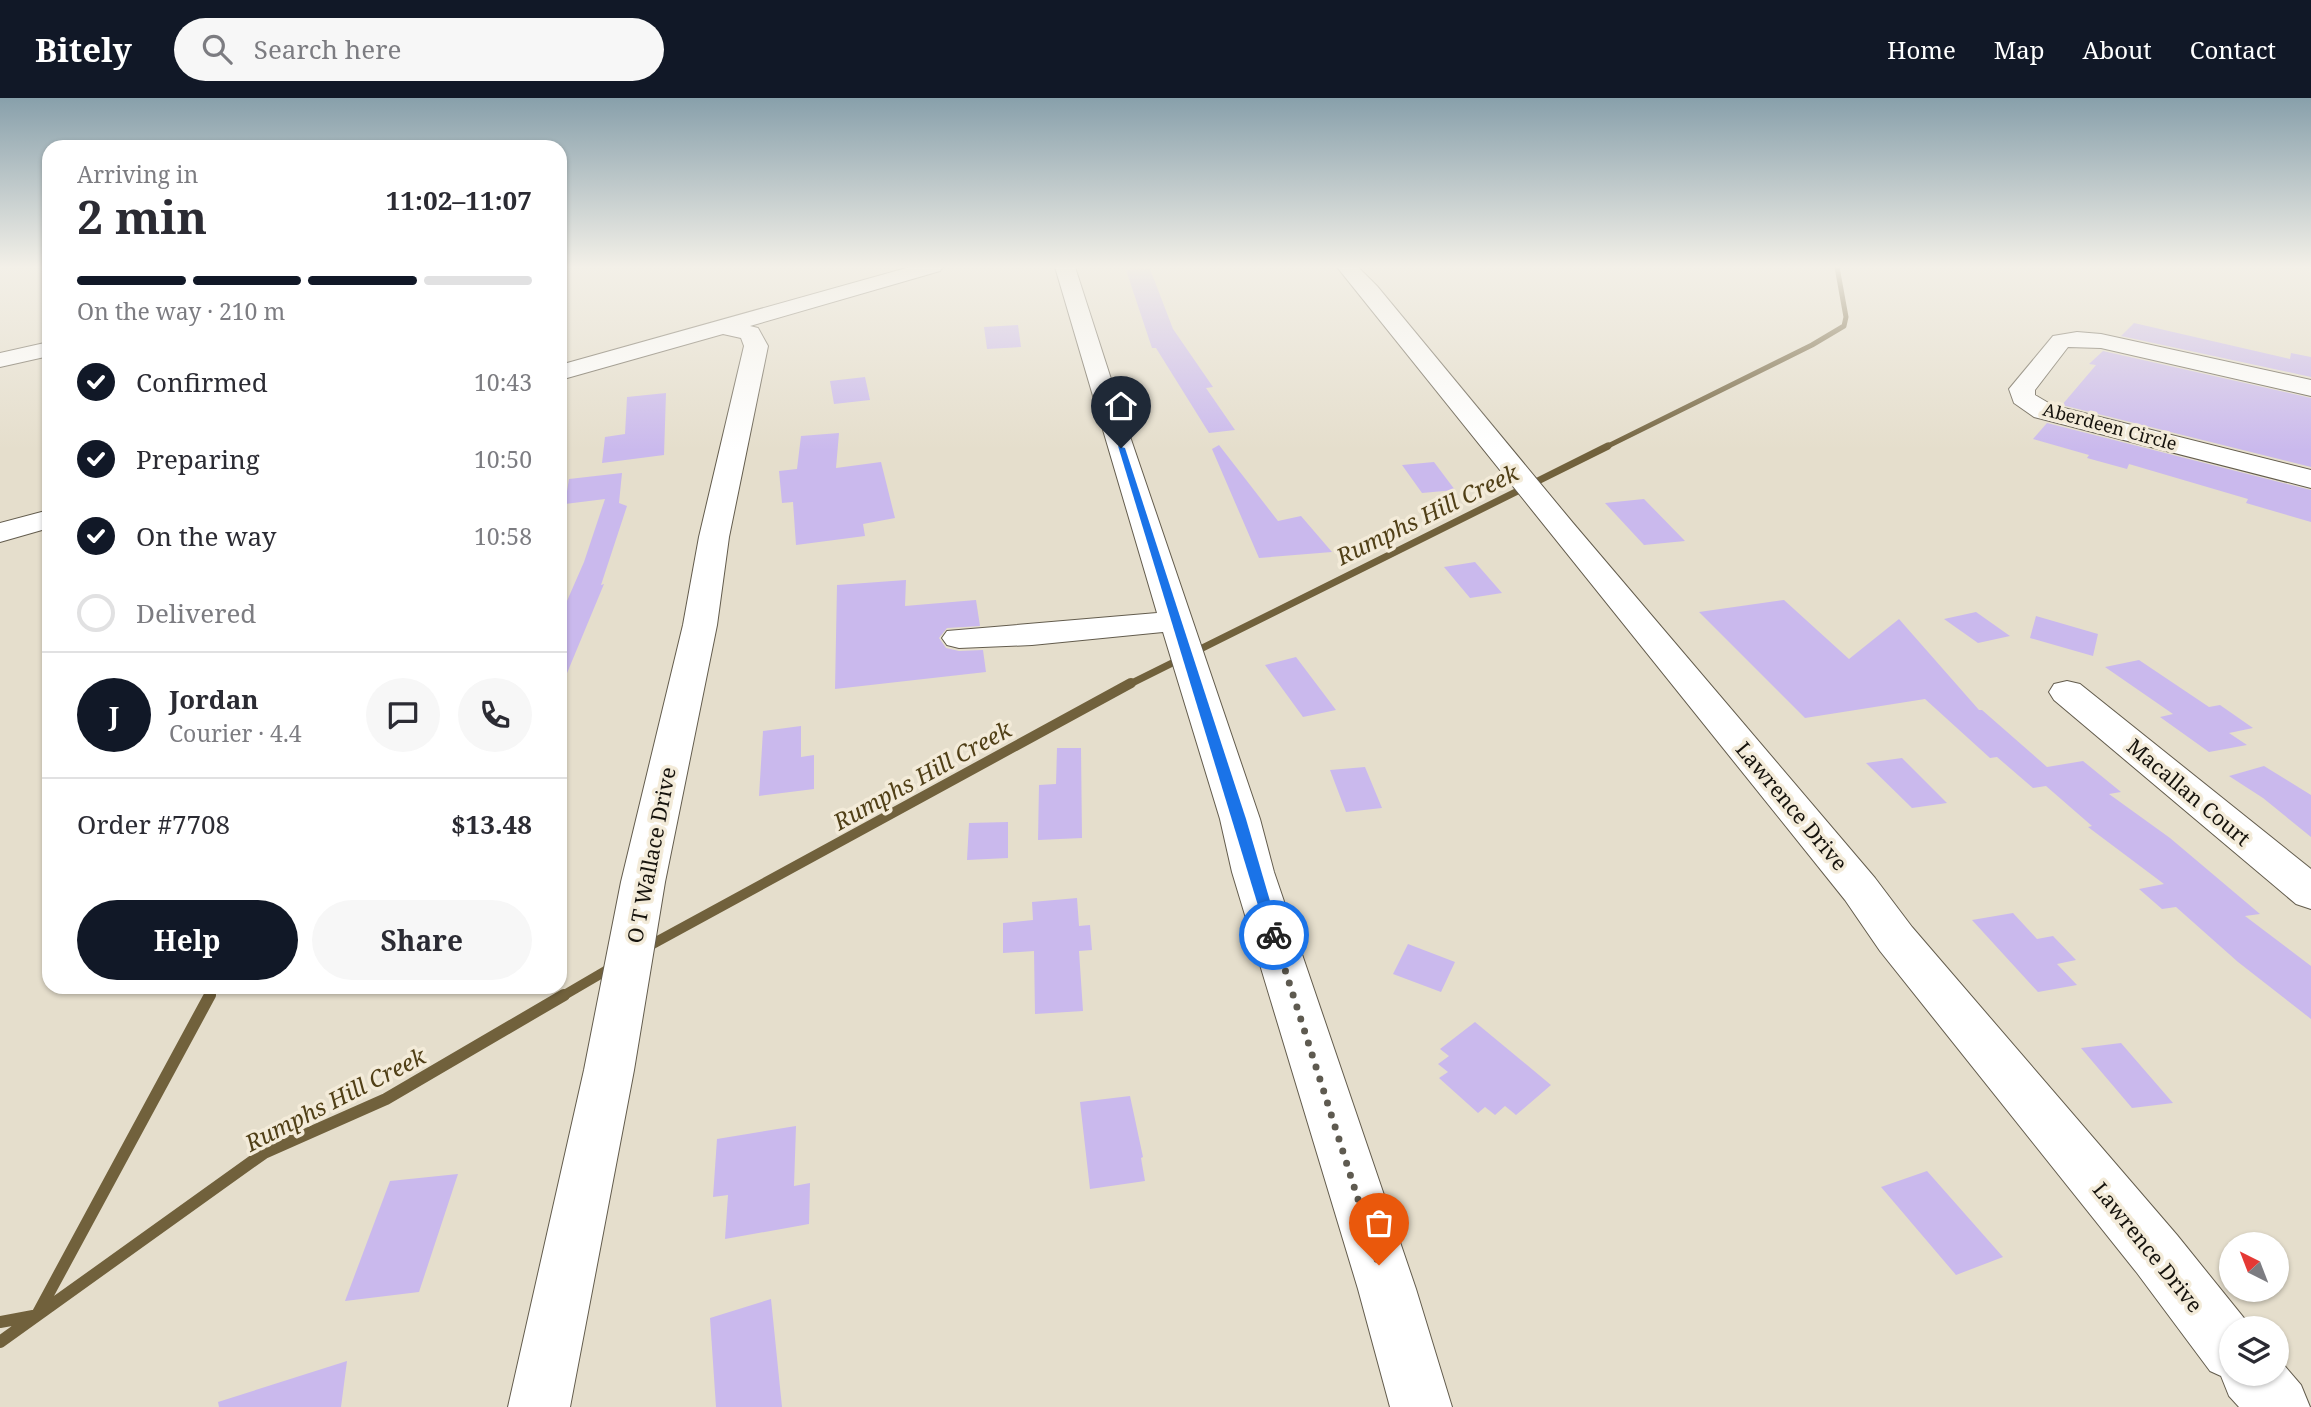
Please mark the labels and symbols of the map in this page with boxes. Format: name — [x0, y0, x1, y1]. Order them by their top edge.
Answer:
pin — [1091, 376, 1151, 448]
street label: Aberdeen Circle — [2040, 397, 2180, 455]
water label: Rumphs Hill Creek — [1330, 456, 1524, 572]
water label: Rumphs Hill Creek — [826, 712, 1018, 838]
street label: Macallan Court — [2121, 732, 2257, 852]
street label: Lawrence Drive — [1730, 736, 1854, 876]
street label: O T Wallace Drive — [620, 765, 682, 945]
courier — [1239, 900, 1309, 970]
water label: Rumphs Hill Creek — [238, 1039, 432, 1159]
street label: Lawrence Drive — [2087, 1176, 2209, 1318]
pin — [1349, 1193, 1409, 1265]
north arrow — [2219, 1232, 2289, 1302]

